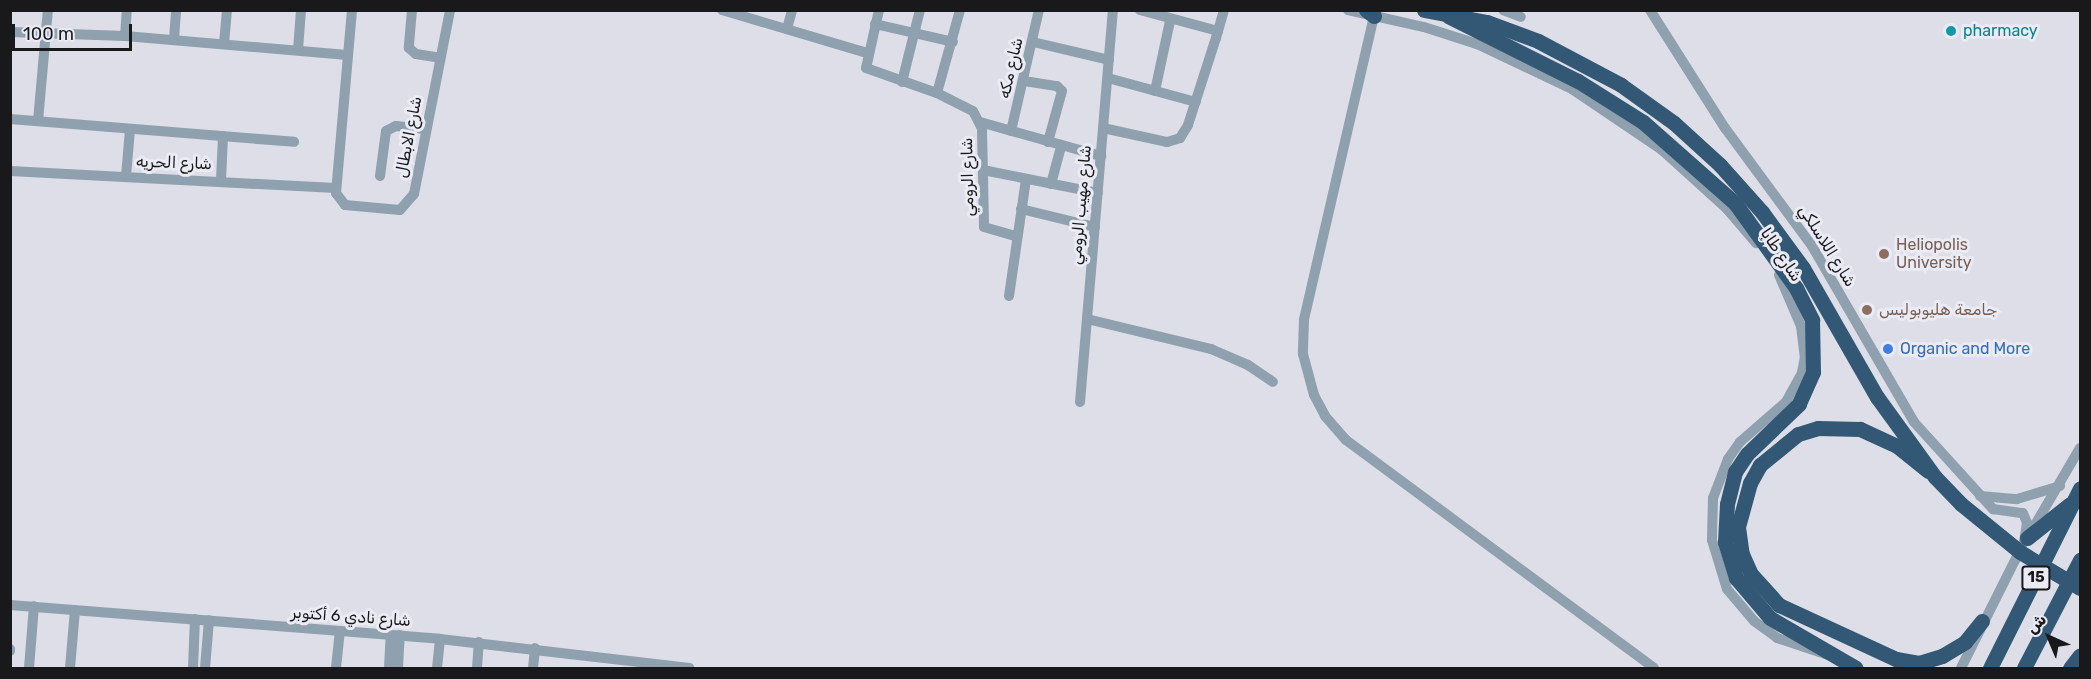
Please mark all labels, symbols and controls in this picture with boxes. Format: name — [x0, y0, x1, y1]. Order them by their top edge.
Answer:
scale bar — [15, 12, 135, 50]
place label: pharmacy — [1963, 21, 2038, 41]
text: 100 m — [23, 23, 74, 45]
marker: pharmacy — [1944, 24, 1958, 38]
street label: شارع مكه — [995, 36, 1027, 100]
street label: شارع الابطال — [392, 95, 426, 179]
street label: شارع الرومي — [958, 137, 978, 217]
street label: شارع مهيب الرومي — [1066, 144, 1096, 266]
street label: شارع الحريه — [136, 152, 212, 174]
street label: شارع اللاسلكي — [1794, 202, 1860, 290]
street label: شارع طابا — [1756, 224, 1806, 286]
place label: Heliopolis University — [1896, 235, 1972, 273]
marker: Heliopolis University — [1877, 247, 1891, 261]
place label: جامعة هليوبوليس — [1879, 300, 1997, 320]
marker: جامعة هليوبوليس — [1860, 303, 1874, 317]
place label: Organic and More — [1900, 339, 2030, 359]
marker: Organic and More — [1881, 342, 1895, 356]
road number: 15 — [2021, 566, 2051, 590]
street label: شارع نادي 6 أكتوبر — [291, 603, 411, 631]
north arrow — [2019, 607, 2079, 667]
text: ش — [2022, 610, 2050, 638]

